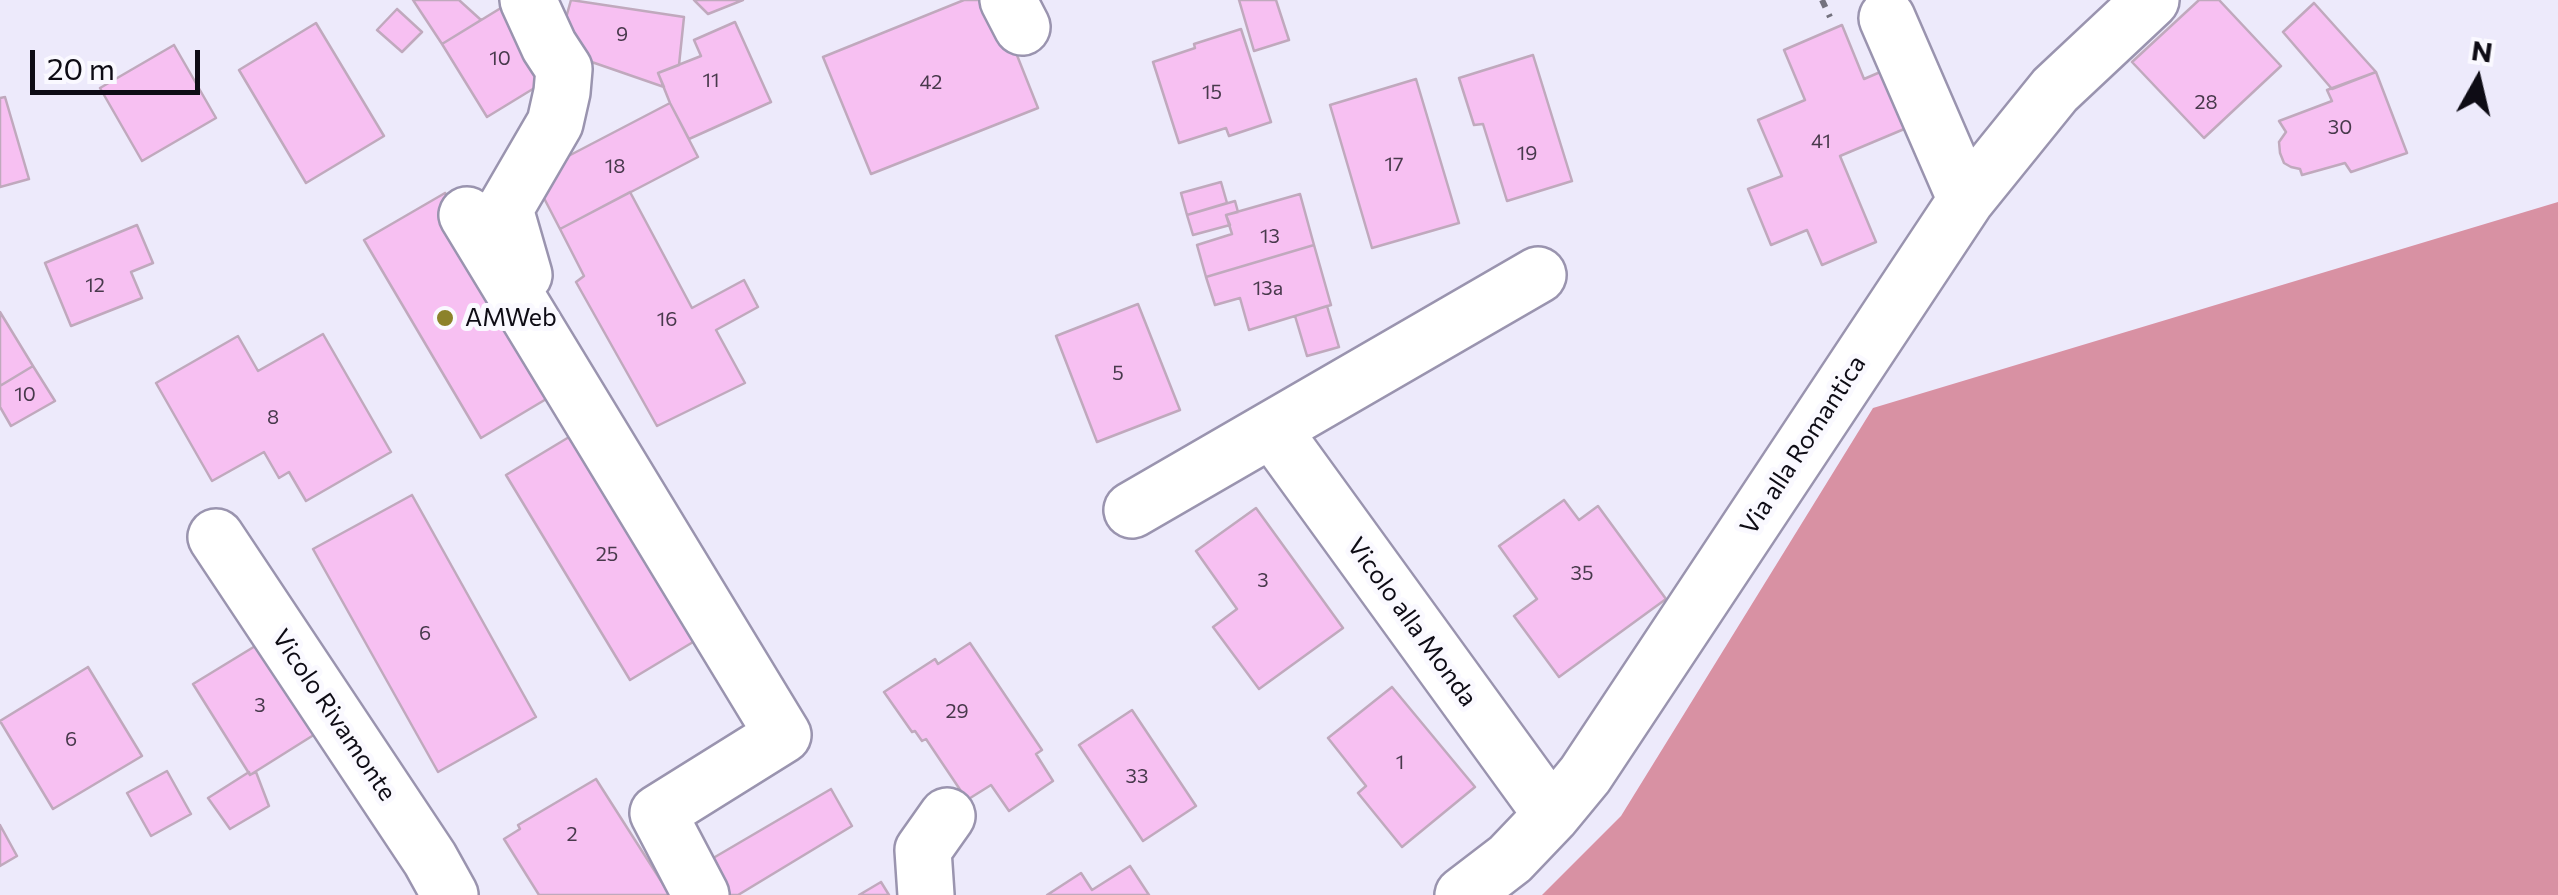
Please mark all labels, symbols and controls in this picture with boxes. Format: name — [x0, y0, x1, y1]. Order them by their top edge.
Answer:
house number: 9 — [616, 22, 628, 46]
scale bar — [35, 30, 205, 92]
north arrow — [2428, 30, 2528, 130]
text: N — [2469, 32, 2495, 69]
house number: 10 — [489, 46, 511, 70]
text: 20 m — [47, 49, 115, 86]
house number: 11 — [702, 68, 720, 92]
house number: 42 — [920, 70, 942, 94]
house number: 15 — [1202, 80, 1222, 104]
house number: 28 — [2194, 90, 2218, 114]
house number: 30 — [2328, 115, 2352, 139]
house number: 41 — [1811, 129, 1831, 153]
house number: 19 — [1517, 141, 1537, 165]
house number: 17 — [1384, 152, 1404, 176]
house number: 18 — [605, 154, 625, 178]
house number: 13 — [1260, 224, 1280, 248]
house number: 12 — [85, 273, 105, 297]
house number: 13a — [1253, 276, 1283, 300]
place label: AMWeb — [465, 303, 557, 333]
marker: AMWeb — [434, 307, 456, 329]
house number: 16 — [657, 307, 677, 331]
street label: Via alla Romantica — [1734, 350, 1872, 540]
house number: 5 — [1112, 361, 1124, 385]
house number: 10 — [14, 382, 36, 406]
house number: 8 — [267, 405, 279, 429]
street label: Vicolo alla Monda — [1341, 532, 1483, 712]
house number: 25 — [596, 542, 618, 566]
house number: 35 — [1571, 561, 1593, 585]
house number: 3 — [1257, 568, 1269, 592]
house number: 6 — [419, 621, 431, 645]
street label: Vicolo Rivamonte — [266, 624, 402, 806]
house number: 3 — [254, 693, 266, 717]
house number: 29 — [945, 699, 969, 723]
house number: 6 — [65, 727, 77, 751]
house number: 1 — [1396, 750, 1404, 774]
house number: 33 — [1126, 764, 1148, 788]
house number: 2 — [566, 822, 578, 846]

